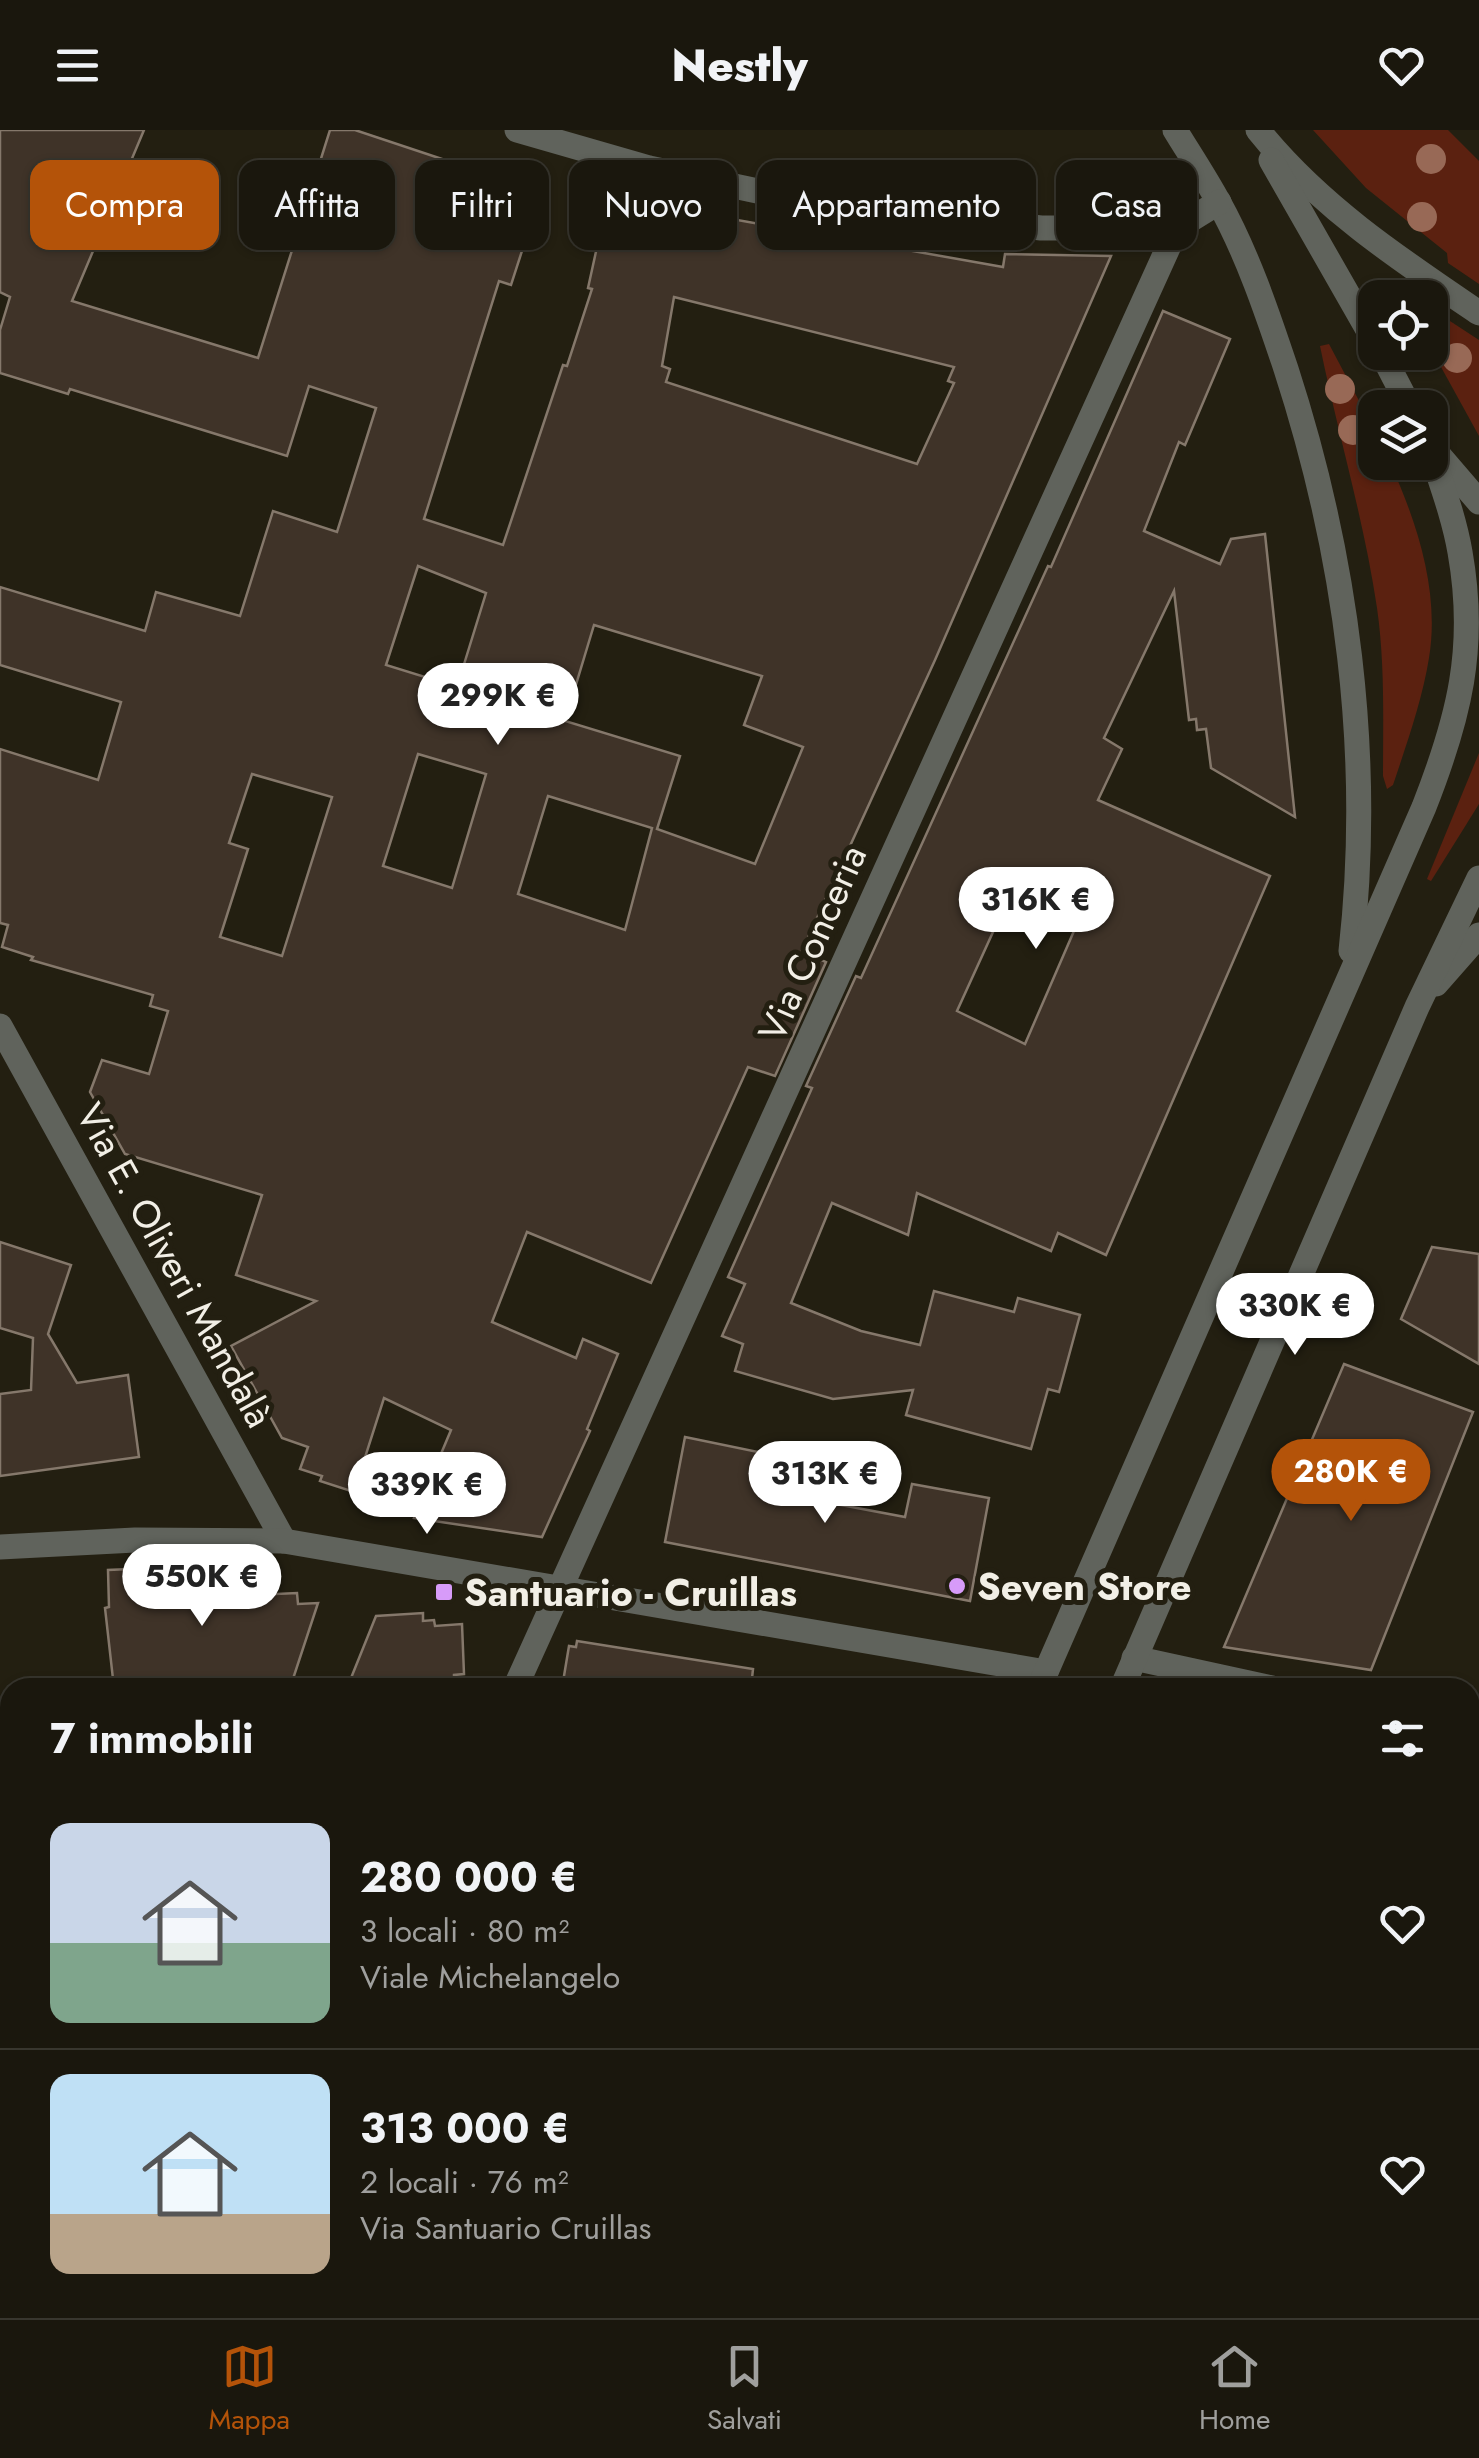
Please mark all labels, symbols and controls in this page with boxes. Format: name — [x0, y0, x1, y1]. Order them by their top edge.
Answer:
text: Nestly — [671, 33, 808, 98]
icon: menu — [50, 38, 105, 93]
icon: heart — [1374, 38, 1429, 93]
chip: Compra — [30, 160, 219, 250]
chip: Affitta — [239, 160, 395, 250]
chip: Filtri — [415, 160, 549, 250]
chip: Nuovo — [569, 160, 737, 250]
chip: Appartamento — [757, 160, 1036, 250]
chip: Casa — [1056, 160, 1197, 250]
map controls — [1358, 280, 1448, 480]
button: locate — [1358, 280, 1448, 370]
button: layers — [1358, 390, 1448, 480]
pin: 299K € — [417, 663, 579, 748]
text: 299K € — [440, 672, 556, 718]
street label: Via Conceria — [744, 836, 880, 1050]
pin: 316K € — [955, 867, 1117, 952]
text: 316K € — [981, 876, 1091, 922]
street label: Via E. Oliveri Mandalà — [63, 1093, 287, 1437]
pin: 330K € — [1214, 1273, 1376, 1358]
text: 330K € — [1238, 1282, 1352, 1328]
pin: 280K € — [1270, 1439, 1432, 1524]
pin: 313K € — [744, 1441, 906, 1526]
text: 280K € — [1293, 1448, 1409, 1494]
text: 313K € — [771, 1450, 879, 1496]
pin: 339K € — [346, 1452, 508, 1537]
text: 339K € — [370, 1461, 484, 1507]
pin: 550K € — [121, 1544, 283, 1629]
text: 550K € — [144, 1553, 260, 1599]
place label: Seven Store — [977, 1559, 1192, 1614]
place label: Santuario - Cruillas — [464, 1565, 797, 1620]
marker: Seven Store — [946, 1575, 968, 1597]
marker: Santuario - Cruillas — [433, 1581, 455, 1603]
text: 7 immobili — [50, 1708, 254, 1769]
icon: filters — [1375, 1711, 1430, 1766]
text: 280 000 € — [360, 1847, 578, 1908]
icon: home — [130, 1863, 250, 1983]
icon: heart — [1375, 1896, 1430, 1951]
text: 3 locali · 80 m² — [360, 1908, 569, 1954]
text: Viale Michelangelo — [360, 1954, 620, 2000]
text: 313 000 € — [360, 2098, 570, 2159]
icon: home — [130, 2114, 250, 2234]
icon: heart — [1375, 2147, 1430, 2202]
text: 2 locali · 76 m² — [360, 2159, 569, 2205]
text: Via Santuario Cruillas — [360, 2205, 651, 2251]
tab: Mappa — [208, 2339, 290, 2440]
tab: Salvati — [707, 2339, 782, 2440]
tab: Home — [1199, 2339, 1271, 2440]

